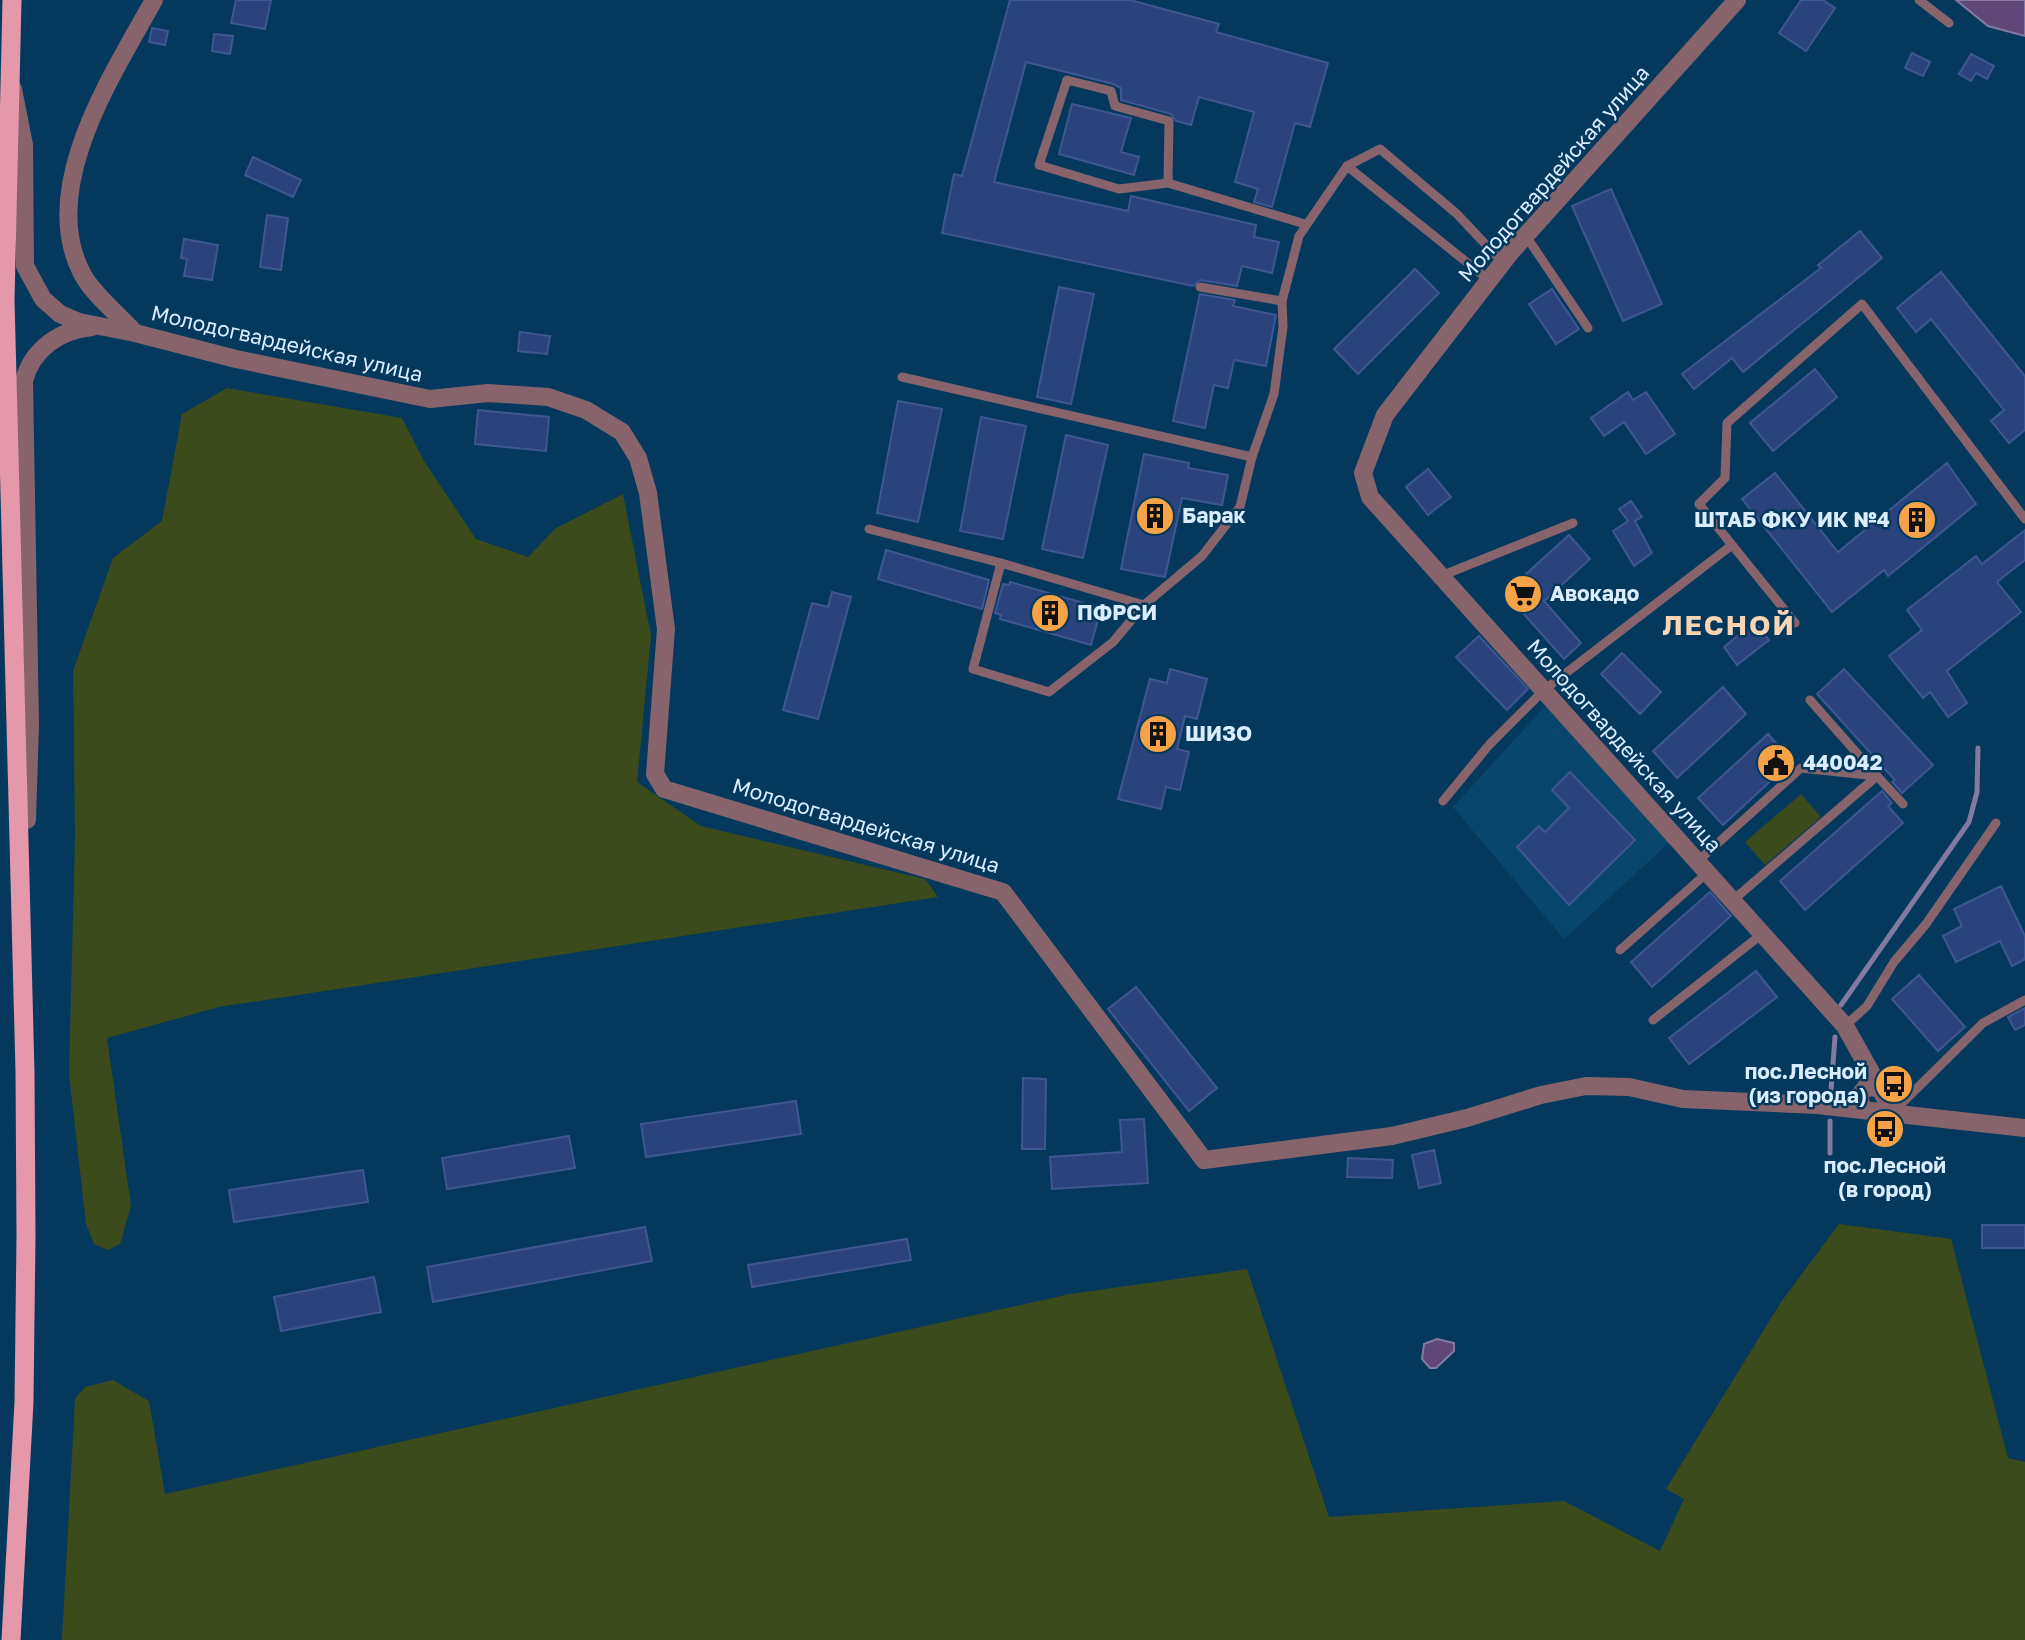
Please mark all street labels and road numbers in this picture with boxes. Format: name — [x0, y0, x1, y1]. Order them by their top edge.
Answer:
street label: Молодогвардейская улица — [1452, 60, 1654, 287]
street label: Молодогвардейская улица — [149, 299, 426, 387]
street label: Молодогвардейская улица — [1522, 633, 1727, 857]
street label: Молодогвардейская улица — [729, 772, 1003, 878]

